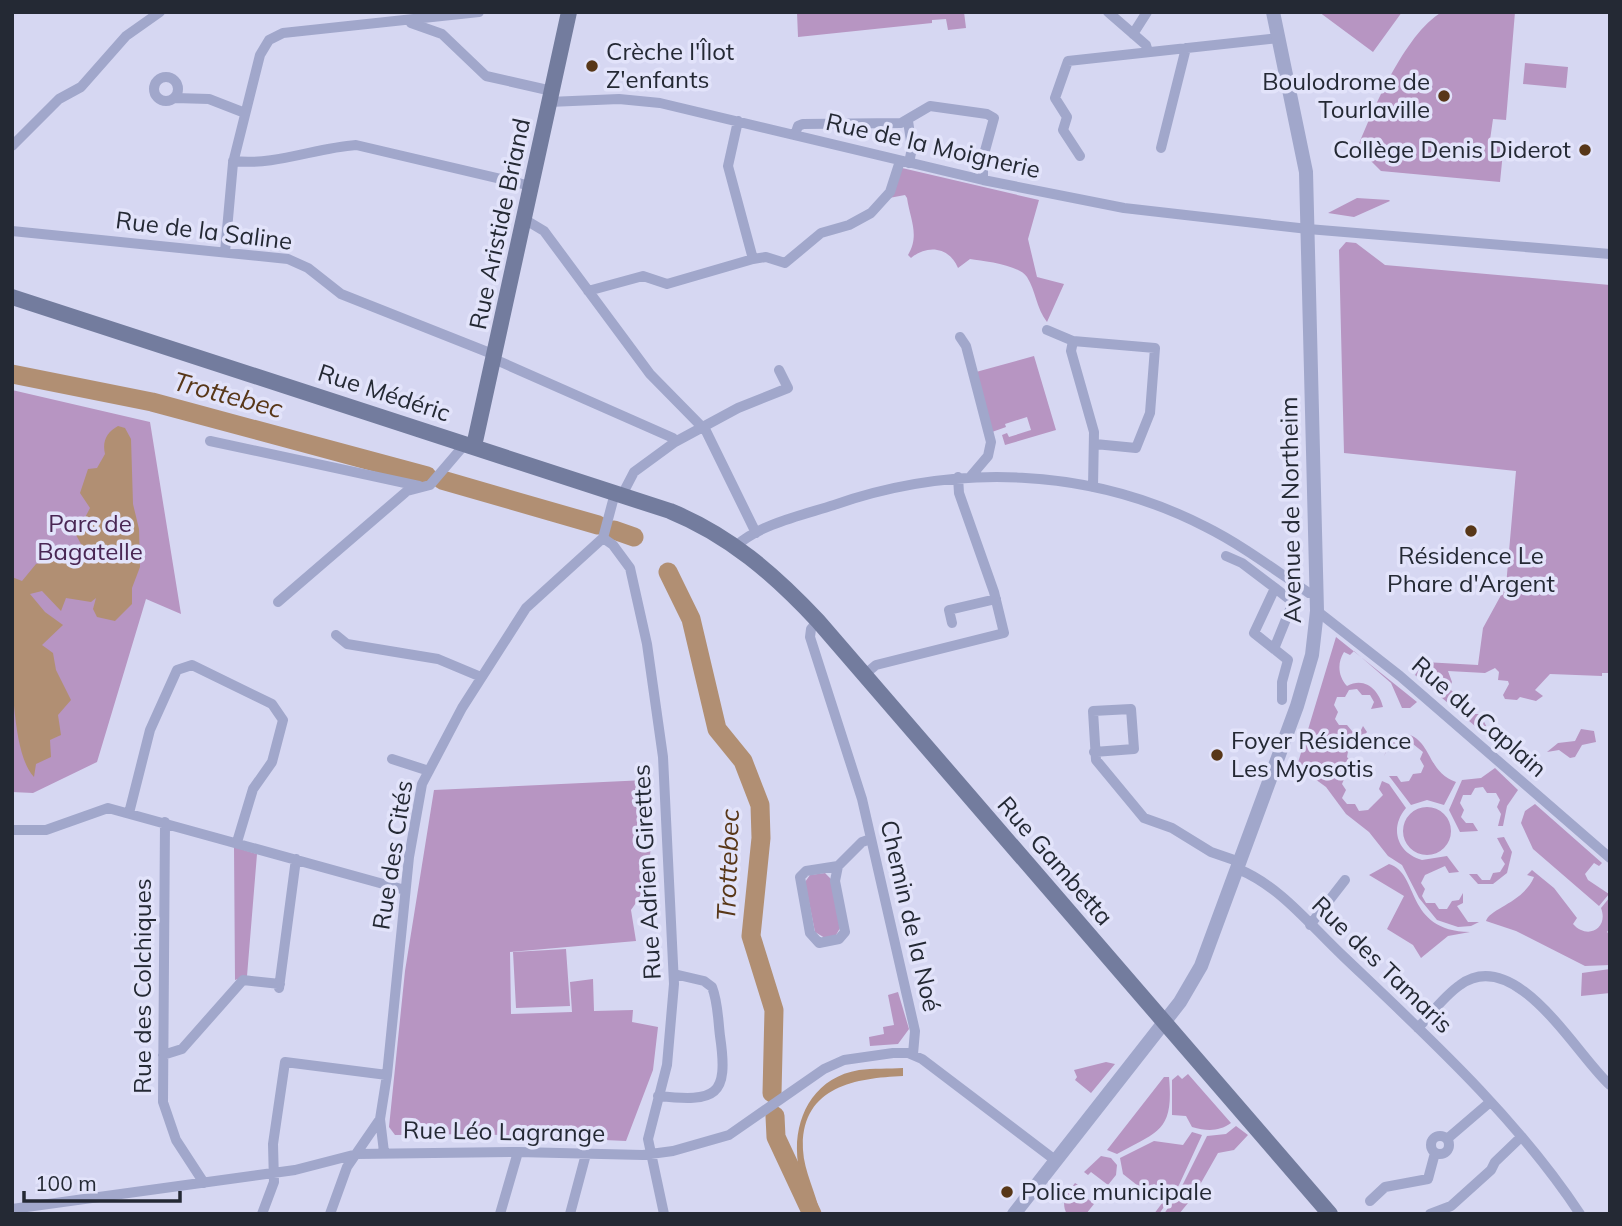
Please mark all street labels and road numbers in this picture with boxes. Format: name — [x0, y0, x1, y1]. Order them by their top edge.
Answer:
street label: Rue de la Moignerie — [823, 106, 1043, 184]
street label: Rue Aristide Briand — [462, 115, 536, 332]
street label: Rue de la Saline — [114, 204, 294, 256]
street label: Rue Médéric — [314, 357, 454, 428]
street label: Avenue de Northeim — [1273, 396, 1307, 624]
street label: Rue du Caplain — [1406, 649, 1553, 783]
street label: Rue Adrien Girettes — [625, 764, 667, 981]
street label: Rue des Cités — [365, 778, 419, 932]
street label: Rue Gambetta — [992, 790, 1120, 931]
street label: Chemin de la Noé — [874, 817, 948, 1014]
street label: Rue des Colchiques — [127, 878, 157, 1094]
street label: Rue des Tamaris — [1306, 889, 1459, 1039]
street label: Rue Léo Lagrange — [403, 1114, 605, 1148]

